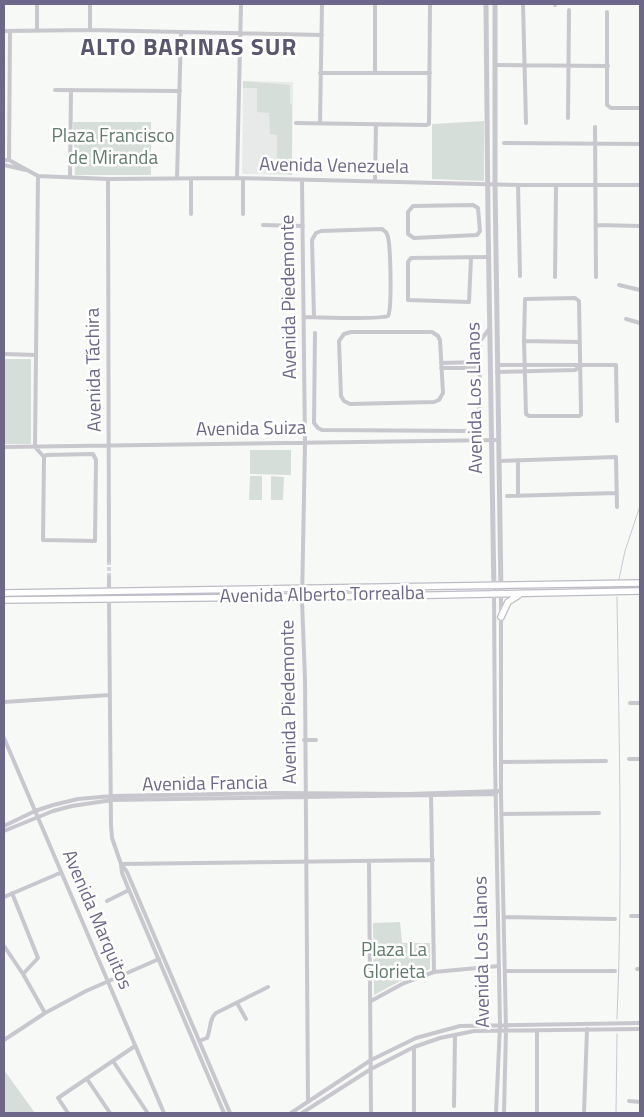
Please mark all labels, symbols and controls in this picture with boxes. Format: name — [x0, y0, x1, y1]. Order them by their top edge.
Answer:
district label: ALTO BARINAS SUR — [79, 35, 299, 63]
park label: Plaza Francisco de Miranda — [52, 126, 174, 170]
street label: Avenida Venezuela — [259, 154, 409, 180]
street label: Avenida Piedemonte — [277, 214, 303, 380]
street label: Avenida Táchira — [83, 308, 107, 432]
street label: Avenida Los Llanos — [463, 322, 489, 474]
street label: Avenida Suiza — [196, 418, 306, 442]
street label: Avenida Alberto Torrealba — [219, 583, 425, 609]
street label: Avenida Piedemonte — [277, 619, 303, 785]
street label: Avenida Francia — [142, 773, 268, 797]
street label: Avenida Marquitos — [56, 847, 136, 993]
street label: Avenida Los Llanos — [470, 876, 496, 1028]
park label: Plaza La Glorieta — [361, 940, 427, 984]

